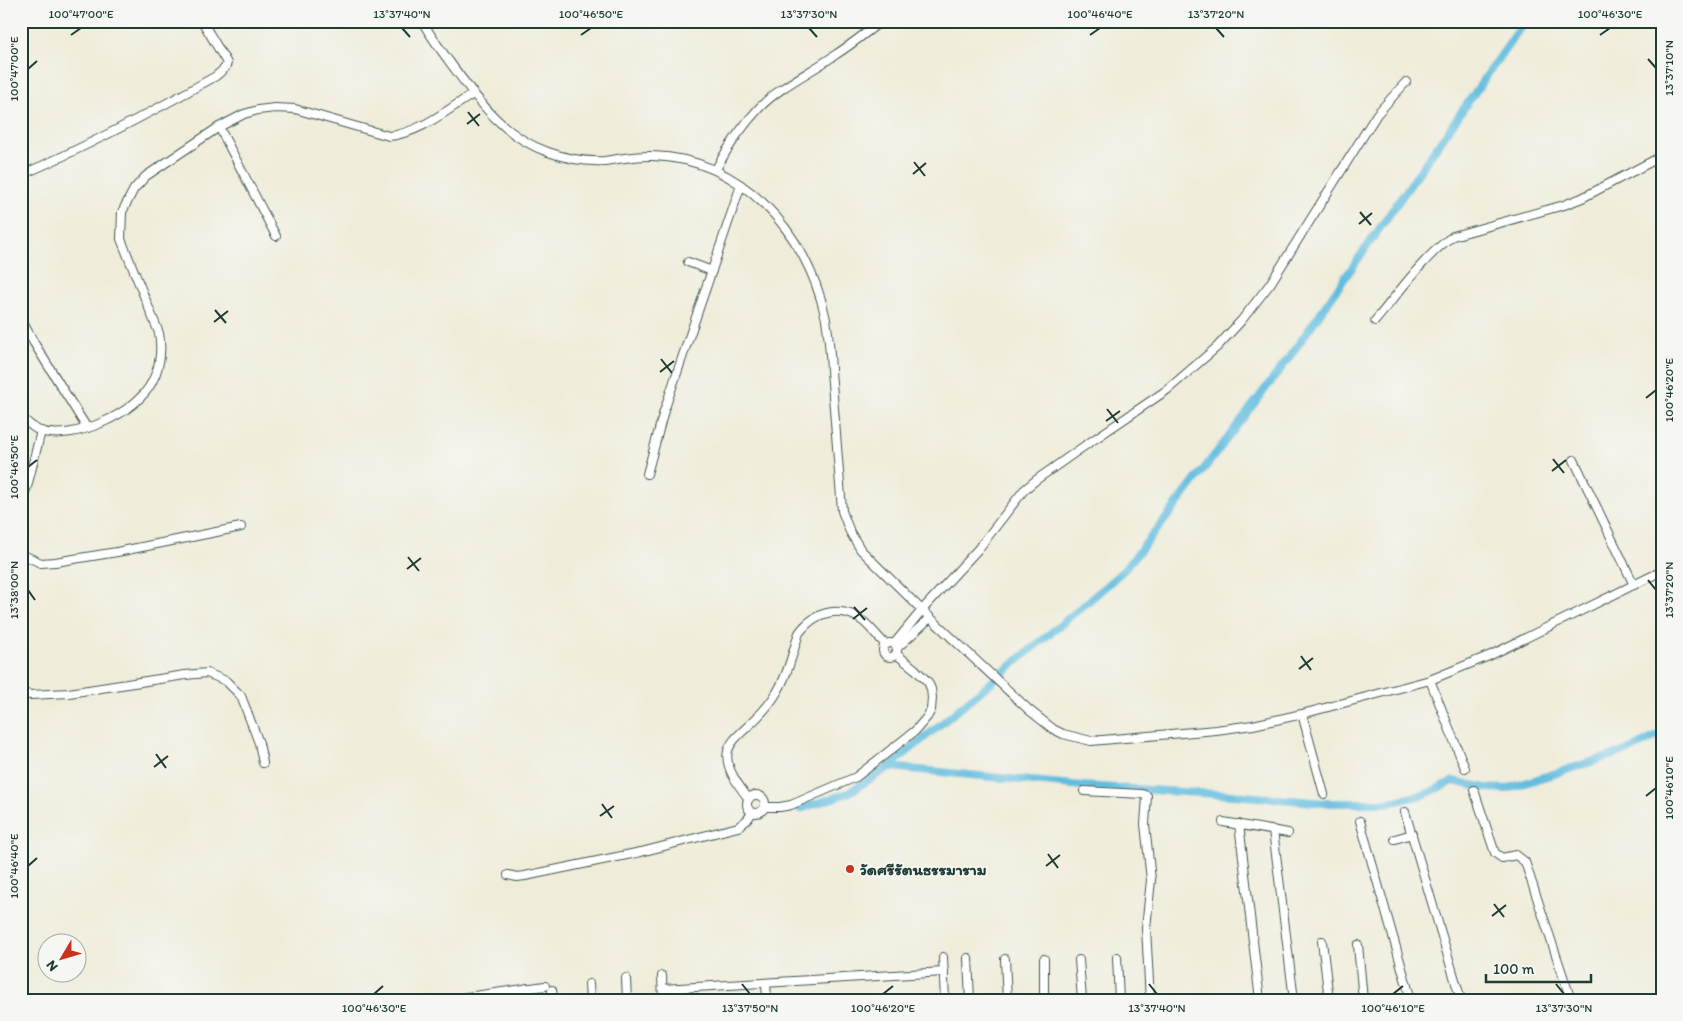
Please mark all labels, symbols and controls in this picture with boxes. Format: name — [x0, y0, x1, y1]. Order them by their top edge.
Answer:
text: 100°47'00"E — [48, 7, 114, 21]
text: 13°37'40"N — [373, 7, 431, 21]
text: 100°46'50"E — [559, 7, 624, 21]
text: 13°37'30"N — [781, 7, 837, 21]
text: 100°46'40"E — [1067, 7, 1133, 21]
text: 13°37'20"N — [1188, 7, 1244, 21]
text: 100°46'30"E — [1578, 7, 1643, 21]
text: 100°47'00"E — [7, 36, 21, 102]
text: 13°37'10"N — [1662, 40, 1676, 96]
text: 100°46'20"E — [1662, 357, 1676, 422]
text: 100°46'50"E — [7, 434, 21, 499]
text: 13°38'00"N — [7, 561, 21, 619]
text: 13°37'20"N — [1662, 562, 1676, 618]
text: 100°46'10"E — [1662, 756, 1676, 820]
text: 100°46'40"E — [7, 833, 21, 899]
place label: วัดศรีรัตนธรรมาราม — [860, 860, 987, 879]
marker: วัดศรีรัตนธรรมาราม — [844, 863, 856, 875]
north arrow — [38, 934, 88, 984]
scale bar — [1486, 951, 1590, 983]
text: N — [43, 957, 62, 975]
text: 100 m — [1493, 960, 1535, 978]
text: 100°46'30"E — [342, 1001, 407, 1015]
text: 13°37'50"N — [722, 1001, 778, 1015]
text: 100°46'20"E — [851, 1001, 916, 1015]
text: 13°37'40"N — [1128, 1001, 1186, 1015]
text: 100°46'10"E — [1361, 1001, 1425, 1015]
text: 13°37'30"N — [1536, 1001, 1592, 1015]

